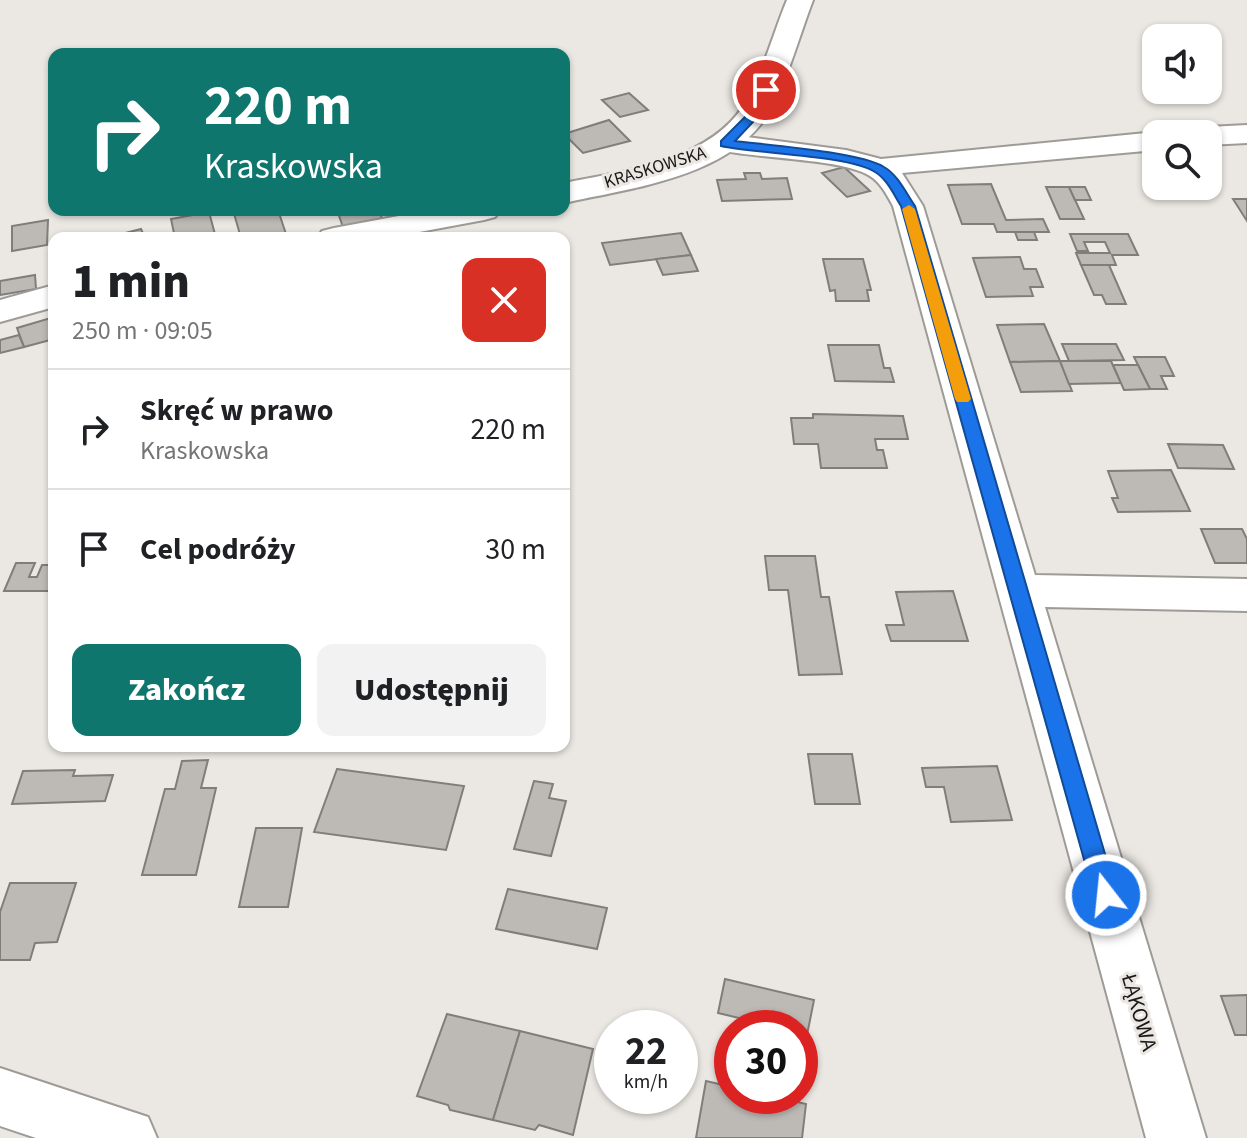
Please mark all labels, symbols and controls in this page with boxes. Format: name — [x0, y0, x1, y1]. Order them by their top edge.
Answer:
map controls — [1142, 24, 1222, 200]
button: sound — [1142, 24, 1222, 104]
pin — [732, 56, 800, 124]
text: 220 m — [204, 67, 352, 146]
icon: arrive — [744, 68, 788, 112]
icon: right — [72, 80, 176, 184]
button: search — [1142, 120, 1222, 200]
street label: KRASKOWSKA — [601, 140, 709, 195]
text: Kraskowska — [204, 141, 383, 192]
text: 1 min — [72, 248, 190, 316]
button: close — [462, 258, 546, 342]
text: 250 m · 09:05 — [72, 312, 213, 349]
text: Skręć w prawo — [140, 389, 333, 432]
icon: right — [72, 407, 116, 451]
text: 220 m — [470, 408, 546, 451]
text: Kraskowska — [140, 432, 269, 469]
icon: arrive — [72, 527, 116, 571]
text: Cel podróży — [140, 528, 296, 571]
text: 30 m — [485, 528, 546, 571]
button: Zakończ — [72, 644, 301, 736]
button: Udostępnij — [317, 644, 546, 736]
position arrow — [1064, 853, 1148, 937]
street label: ŁĄKOWA — [1112, 969, 1165, 1055]
speed limit sign: 30 — [714, 1010, 818, 1114]
text: 22 — [625, 1023, 667, 1080]
text: km/h — [624, 1068, 668, 1096]

